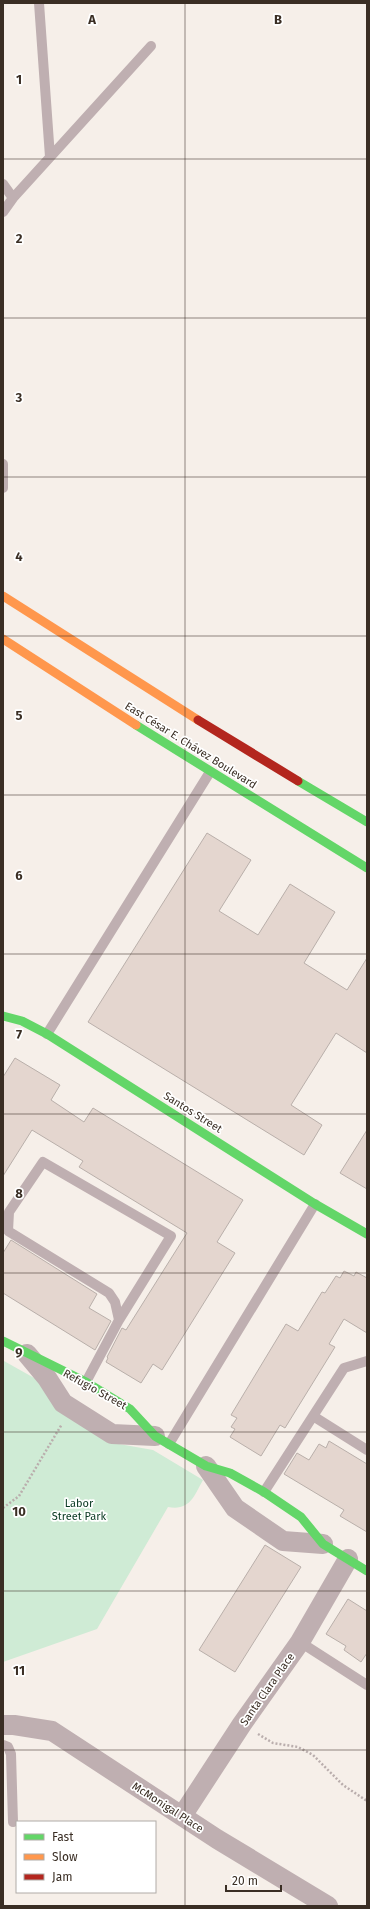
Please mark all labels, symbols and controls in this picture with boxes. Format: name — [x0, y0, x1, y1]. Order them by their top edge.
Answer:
text: A — [87, 12, 96, 27]
text: B — [274, 12, 282, 27]
text: 1 — [16, 72, 22, 87]
text: 2 — [16, 231, 23, 246]
text: 3 — [15, 390, 23, 405]
text: 4 — [15, 549, 23, 564]
street label: East César E. Chávez Boulevard — [122, 699, 259, 791]
text: 5 — [16, 708, 23, 723]
text: 6 — [15, 868, 23, 883]
text: 7 — [16, 1027, 22, 1042]
street label: Santos Street — [161, 1089, 224, 1136]
text: 8 — [15, 1186, 23, 1201]
text: 9 — [15, 1345, 23, 1360]
street label: Refugio Street — [61, 1367, 129, 1412]
park label: Labor Street Park — [52, 1497, 107, 1523]
text: 10 — [12, 1504, 26, 1519]
street label: Santa Clara Place — [238, 1650, 297, 1728]
text: 11 — [13, 1663, 25, 1678]
street label: McMonigal Place — [130, 1780, 206, 1835]
legend — [16, 1821, 156, 1893]
text: Fast — [52, 1830, 74, 1844]
text: Slow — [52, 1850, 78, 1864]
scale bar — [226, 1867, 281, 1893]
text: Jam — [52, 1870, 72, 1884]
text: 20 m — [232, 1874, 258, 1888]

